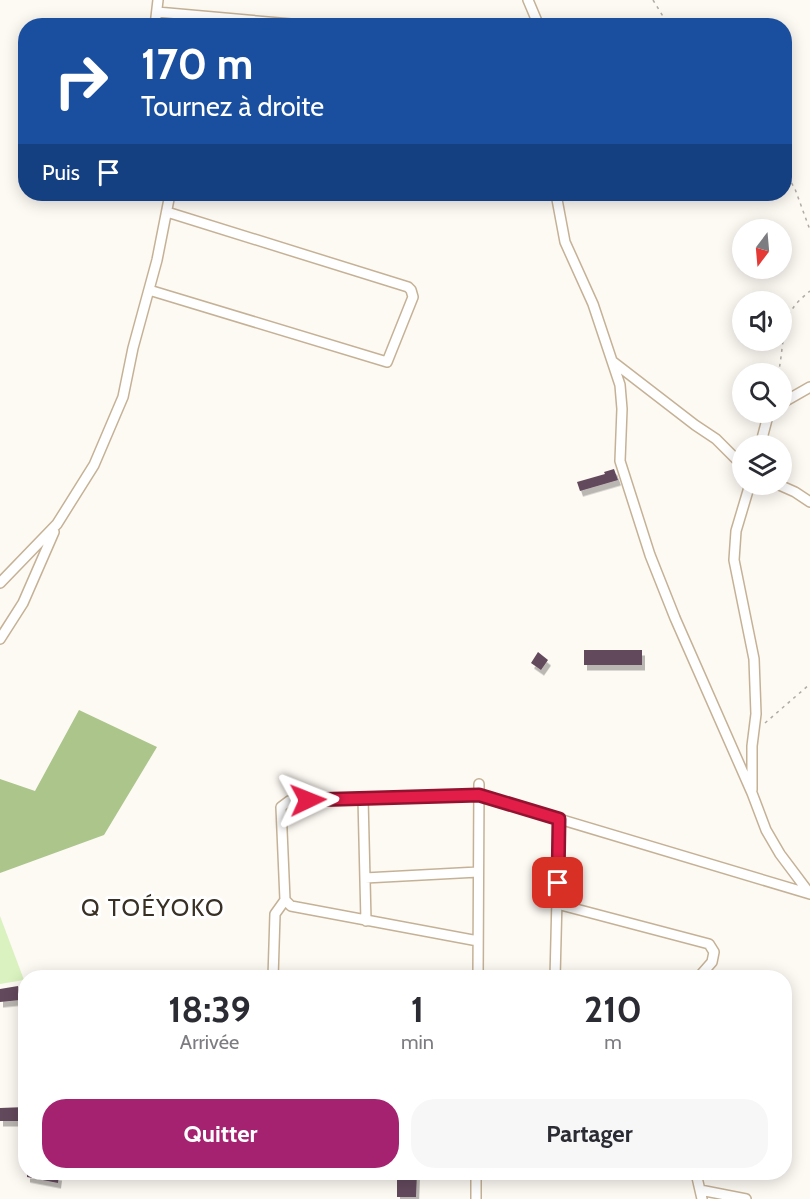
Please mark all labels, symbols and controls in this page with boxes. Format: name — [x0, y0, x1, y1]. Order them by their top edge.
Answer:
text: 170 m — [141, 38, 253, 90]
icon: right — [42, 42, 120, 120]
text: Tournez à droite — [141, 90, 324, 123]
icon: arrive — [92, 156, 125, 189]
text: Puis — [42, 159, 80, 186]
north arrow — [732, 219, 792, 279]
map controls — [732, 219, 792, 495]
button: sound — [732, 291, 792, 351]
button: search — [732, 363, 792, 423]
button: layers — [732, 435, 792, 495]
position arrow — [276, 768, 340, 832]
pin — [532, 857, 583, 908]
icon: arrive — [541, 866, 574, 899]
district label: Q TOÉYOKO — [81, 893, 225, 922]
text: 18:39 — [168, 987, 251, 1031]
text: 1 — [411, 987, 424, 1031]
text: 210 — [584, 987, 642, 1031]
text: Arrivée — [180, 1030, 239, 1054]
text: min — [401, 1030, 434, 1054]
text: m — [604, 1030, 622, 1054]
button: Quitter — [42, 1099, 399, 1168]
button: Partager — [411, 1099, 768, 1168]

